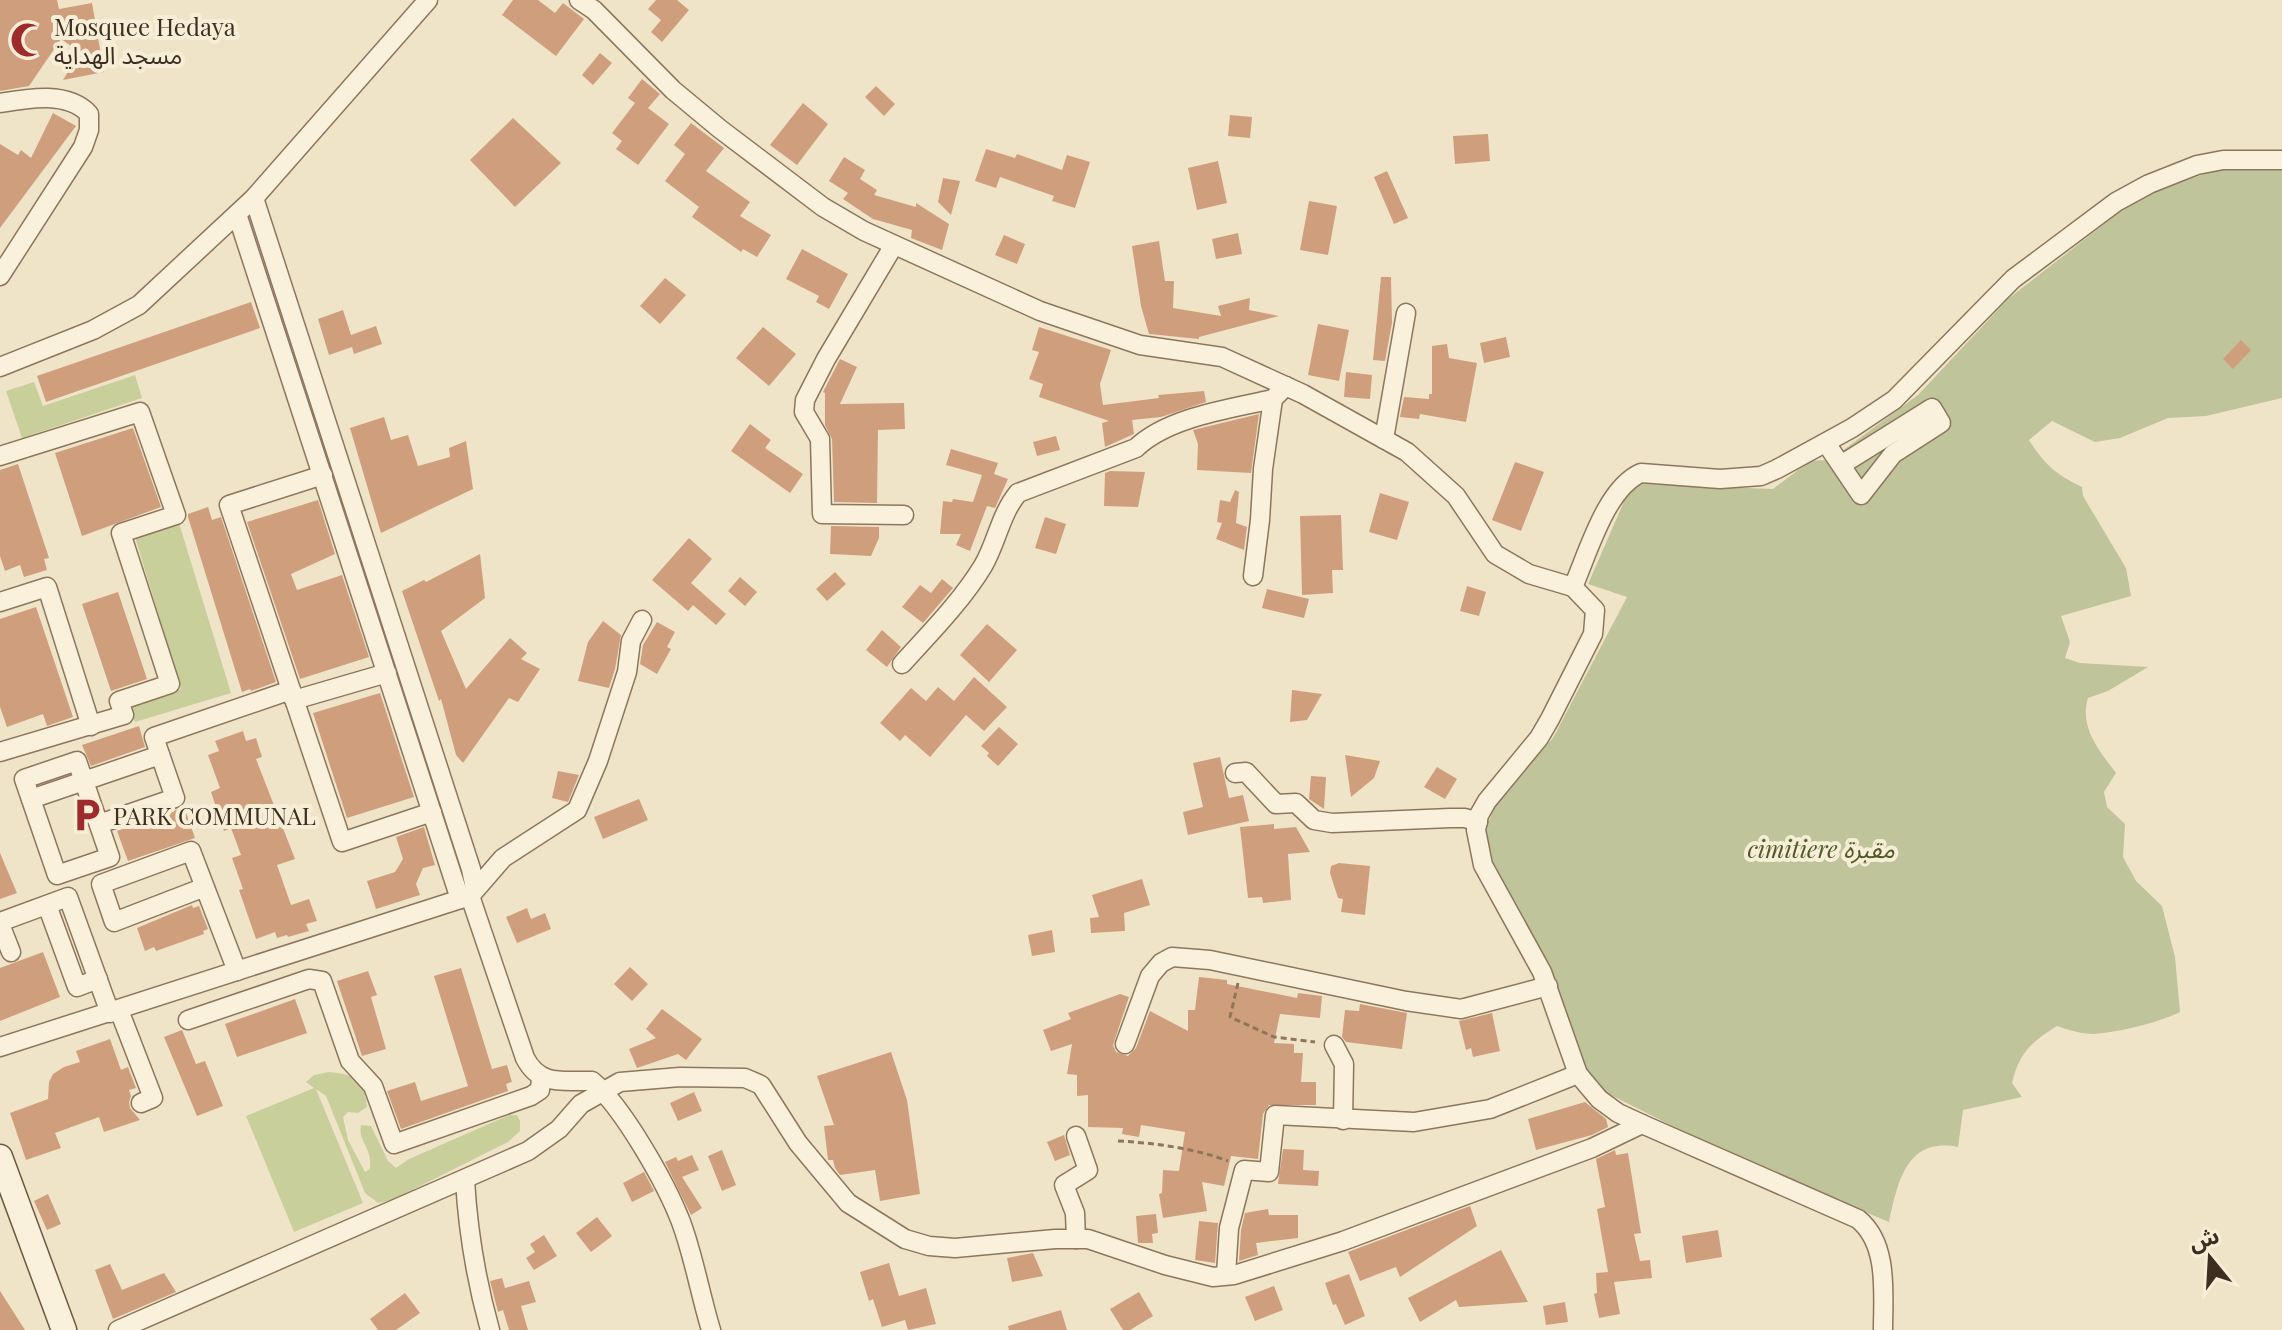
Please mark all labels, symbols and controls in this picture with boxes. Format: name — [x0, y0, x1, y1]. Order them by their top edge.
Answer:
place label: Mosquee Hedaya مسجد الهداية — [54, 10, 236, 70]
mosque icon: Mosquee Hedaya مسجد الهداية — [9, 21, 47, 59]
parking icon: PARK COMMUNAL — [68, 796, 106, 834]
place label: PARK COMMUNAL — [113, 799, 316, 831]
park label: cimitiere مقبرة — [1748, 832, 1895, 864]
north arrow — [2170, 1218, 2250, 1298]
text: ش — [2185, 1219, 2222, 1257]

